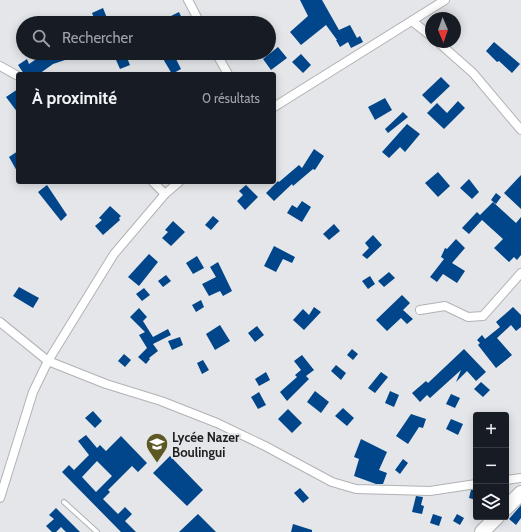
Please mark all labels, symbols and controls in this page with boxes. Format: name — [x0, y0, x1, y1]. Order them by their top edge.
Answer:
north arrow — [425, 12, 461, 48]
search box — [16, 16, 276, 60]
icon: search — [30, 27, 52, 49]
text: Rechercher — [62, 29, 133, 47]
text: À proximité — [32, 88, 117, 108]
text: 0 résultats — [202, 90, 260, 106]
map controls — [473, 412, 509, 520]
button: + — [473, 412, 509, 448]
place label: Lycée Nazer Boulingui — [172, 429, 240, 460]
school or university icon: Lycée Nazer Boulingui — [144, 431, 170, 464]
button: − — [473, 448, 509, 484]
button: layers — [473, 484, 509, 520]

